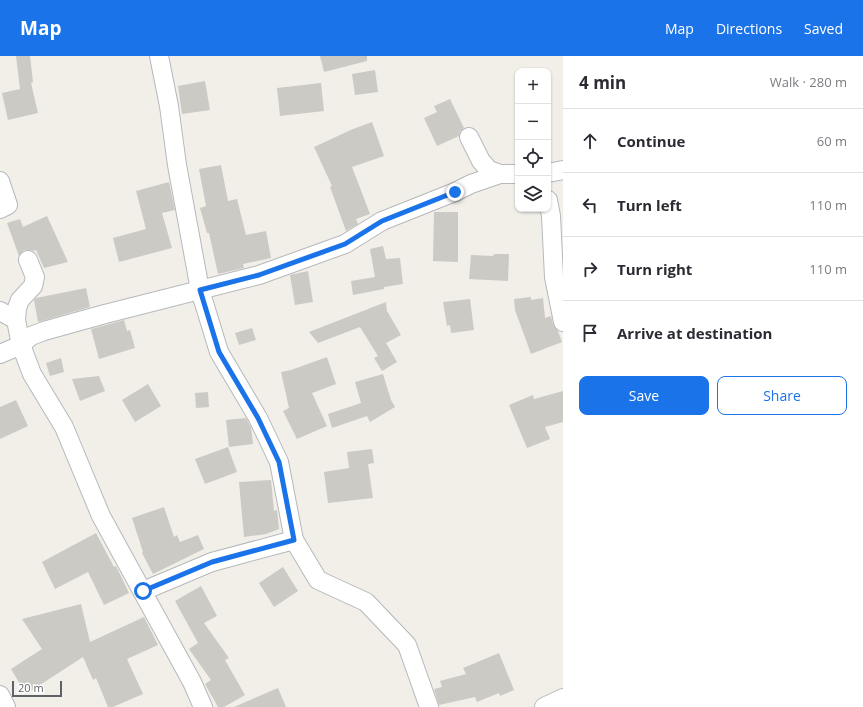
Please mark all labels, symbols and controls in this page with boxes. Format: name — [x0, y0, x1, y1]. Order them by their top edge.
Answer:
text: Map — [20, 15, 61, 41]
text: Map — [665, 19, 694, 38]
text: Directions — [716, 19, 782, 38]
text: Saved — [804, 19, 843, 38]
map controls — [515, 68, 551, 212]
button: + — [515, 68, 551, 104]
text: 4 min — [579, 71, 626, 94]
text: Walk · 280 m — [770, 73, 847, 91]
button: − — [515, 104, 551, 140]
icon: ahead — [579, 130, 601, 152]
text: Continue — [617, 131, 685, 151]
text: 60 m — [817, 132, 847, 150]
button: locate — [515, 140, 551, 176]
button: layers — [515, 176, 551, 212]
route end — [446, 183, 464, 201]
icon: left — [579, 194, 601, 216]
text: Turn left — [617, 195, 682, 215]
text: 110 m — [809, 196, 847, 214]
icon: right — [579, 258, 601, 280]
text: Turn right — [617, 259, 692, 279]
text: 110 m — [809, 260, 847, 278]
icon: arrive — [579, 322, 601, 344]
text: Arrive at destination — [617, 323, 772, 343]
button: Save — [579, 376, 709, 415]
button: Share — [717, 376, 847, 415]
route start — [134, 582, 152, 600]
scale bar — [12, 679, 62, 698]
text: 20 m — [18, 680, 44, 695]

